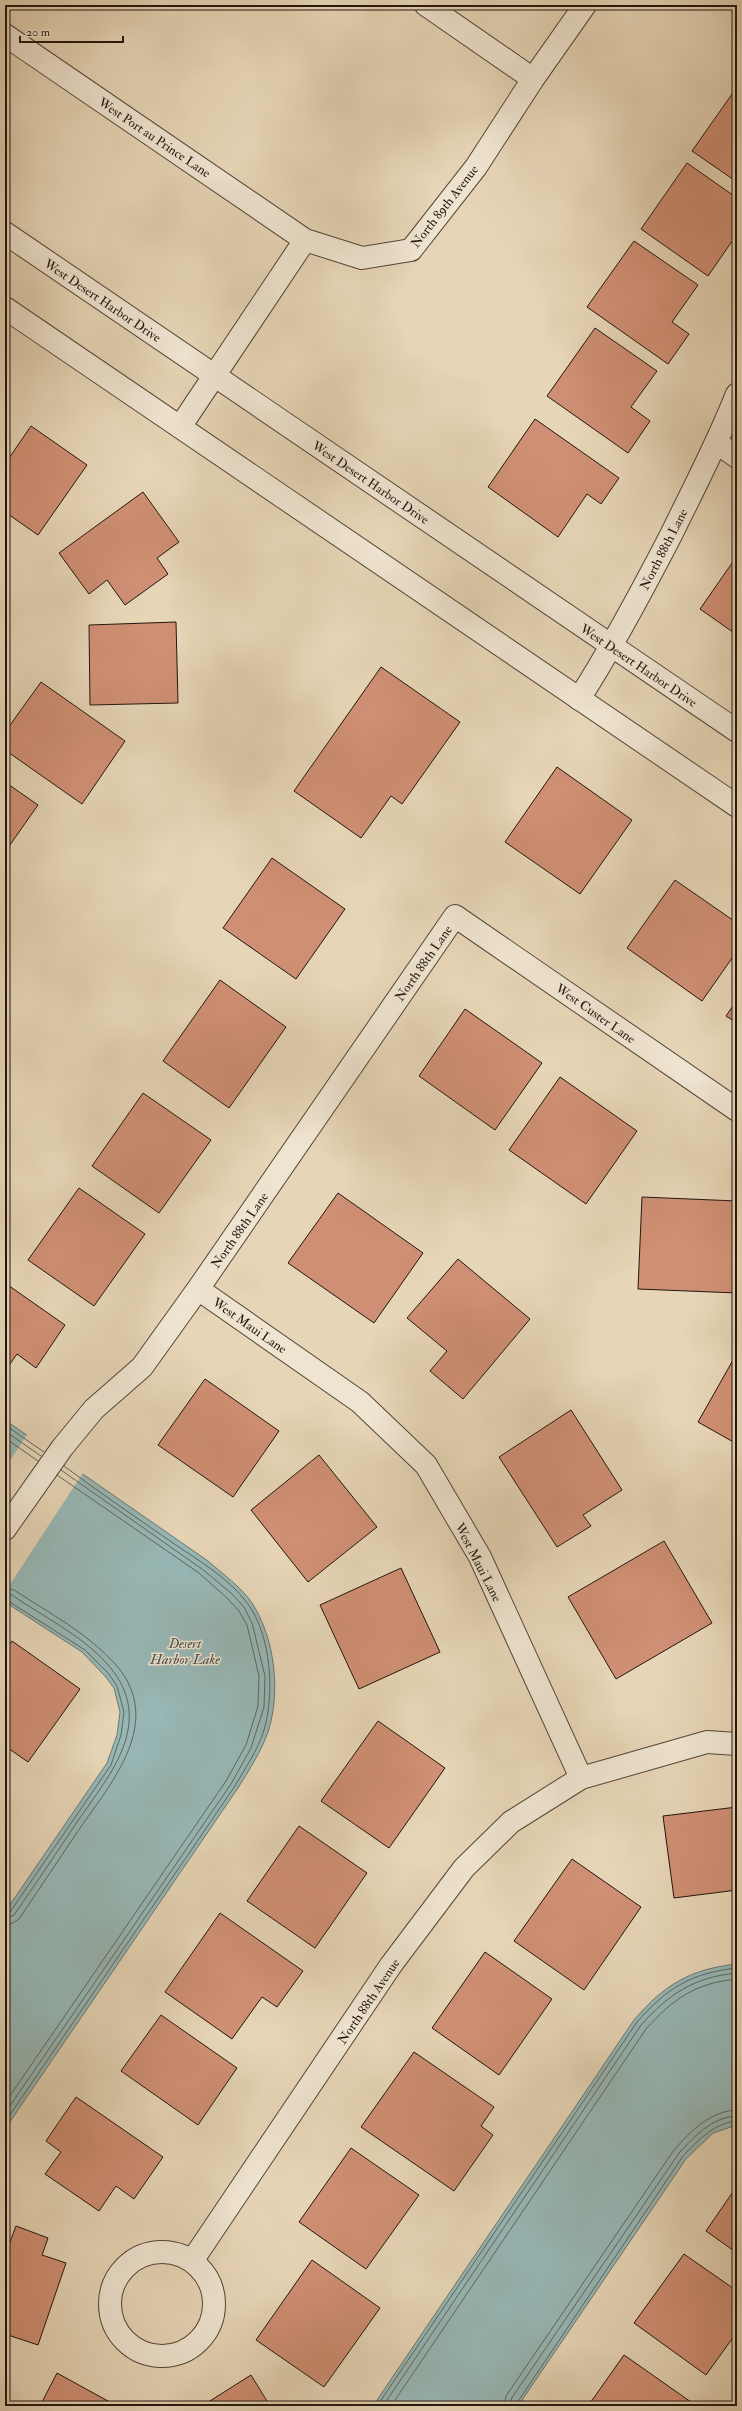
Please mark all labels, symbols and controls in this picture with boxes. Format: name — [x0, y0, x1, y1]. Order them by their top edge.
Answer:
scale bar — [20, 18, 123, 44]
text: 20 m — [26, 25, 51, 40]
street label: West Port au Prince Lane — [95, 94, 214, 182]
street label: North 89th Avenue — [408, 162, 482, 251]
street label: West Desert Harbor Drive — [40, 255, 164, 346]
street label: West Desert Harbor Drive — [308, 437, 432, 528]
street label: North 88th Lane — [637, 506, 691, 593]
street label: West Desert Harbor Drive — [576, 620, 700, 711]
street label: North 88th Lane — [392, 922, 456, 1005]
street label: West Custer Lane — [552, 980, 639, 1048]
street label: North 88th Lane — [208, 1189, 272, 1272]
street label: West Maui Lane — [209, 1294, 290, 1358]
street label: West Maui Lane — [451, 1519, 505, 1605]
water label: Desert Harbor Lake — [149, 1635, 220, 1668]
street label: North 88th Avenue — [334, 1955, 404, 2047]

